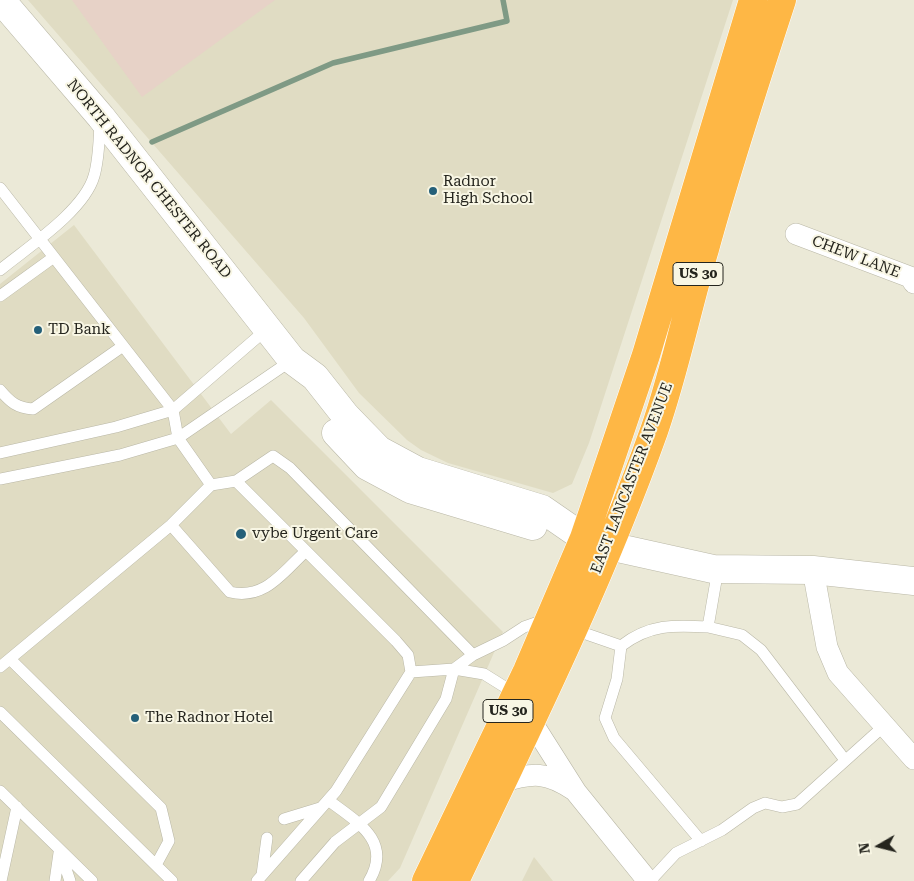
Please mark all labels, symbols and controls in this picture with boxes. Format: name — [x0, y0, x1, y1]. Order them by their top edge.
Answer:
street label: NORTH RADNOR CHESTER ROAD — [63, 76, 235, 282]
place label: Radnor High School — [443, 173, 533, 208]
marker: Radnor High School — [427, 185, 439, 197]
street label: CHEW LANE — [809, 232, 903, 282]
road number: US 30 — [673, 262, 723, 286]
place label: TD Bank — [48, 321, 110, 339]
marker: TD Bank — [32, 324, 44, 336]
street label: EAST LANCASTER AVENUE — [587, 380, 677, 576]
place label: vybe Urgent Care — [252, 525, 378, 543]
marker: vybe Urgent Care — [234, 527, 248, 541]
road number: US 30 — [483, 699, 533, 722]
place label: The Radnor Hotel — [145, 709, 273, 727]
marker: The Radnor Hotel — [129, 712, 141, 724]
north arrow — [854, 821, 904, 871]
text: N — [855, 842, 873, 855]

